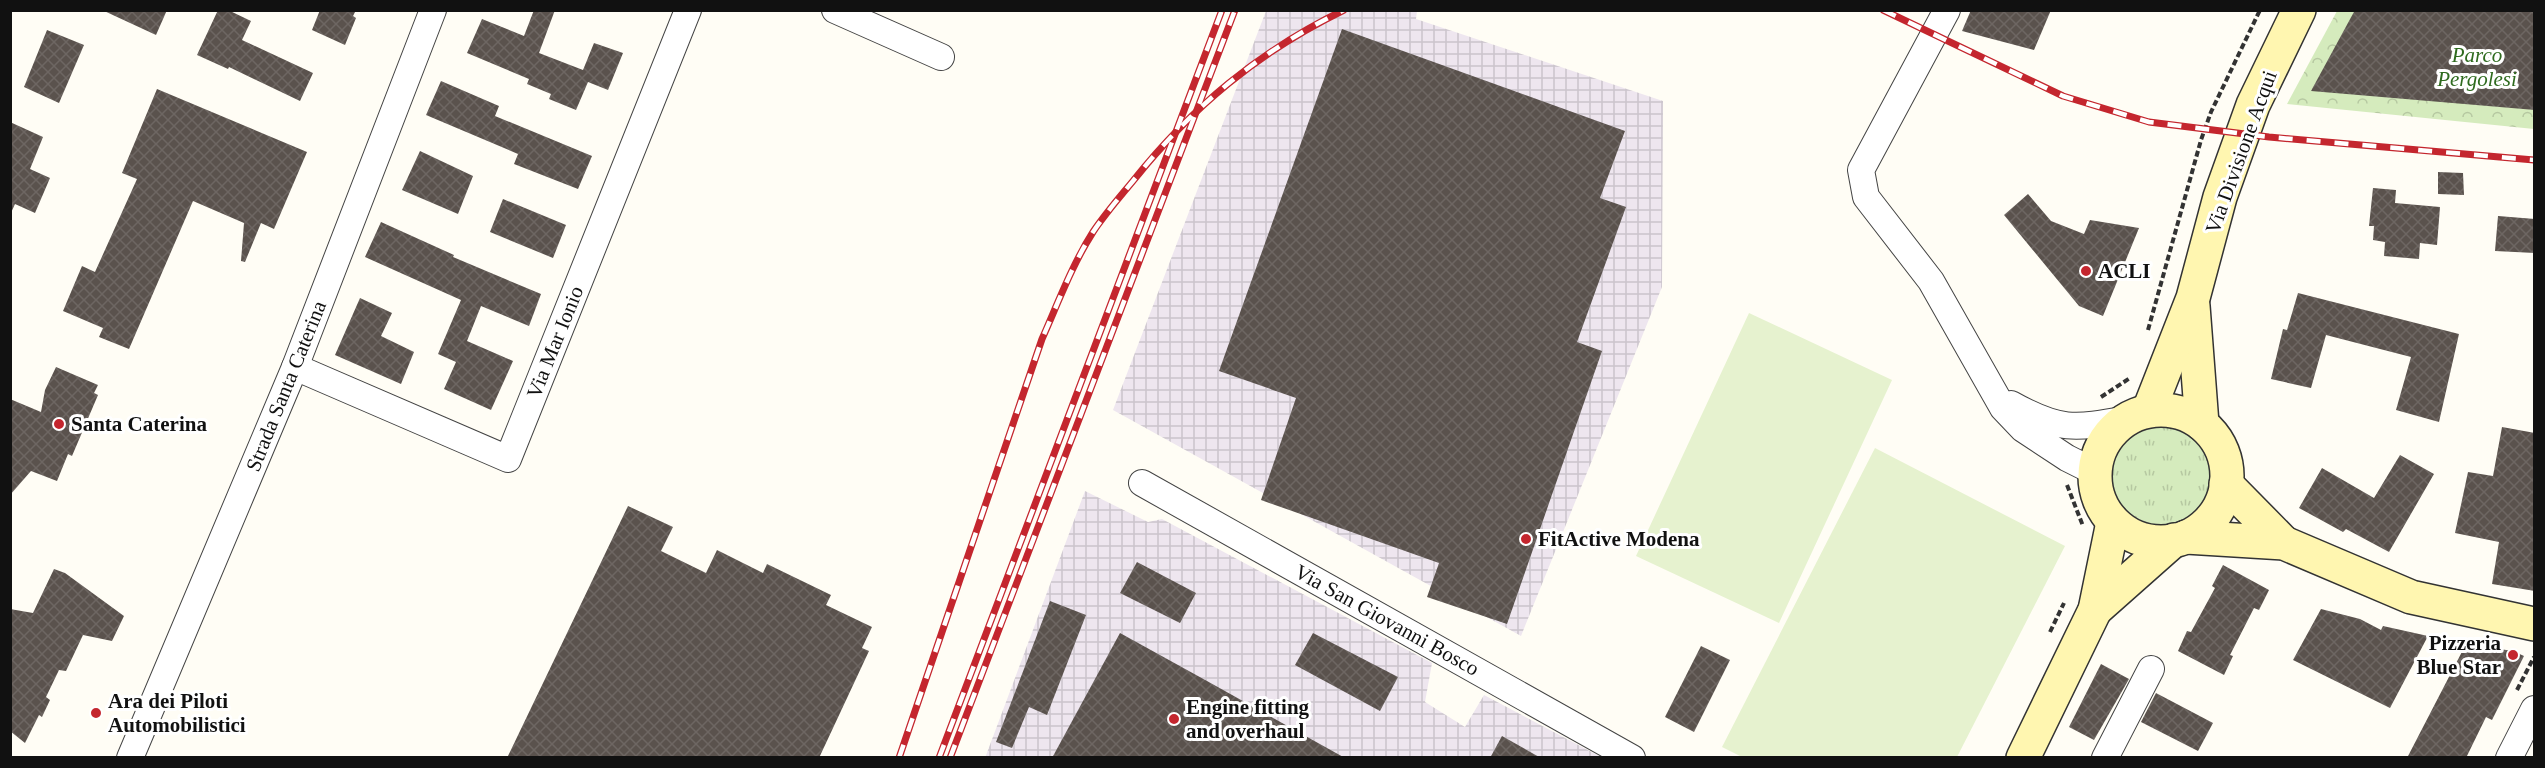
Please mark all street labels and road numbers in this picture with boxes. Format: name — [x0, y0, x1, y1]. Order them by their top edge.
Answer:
street label: Via Divisione Acqui — [2200, 67, 2282, 237]
street label: Via Mar Ionio — [522, 282, 588, 402]
street label: Strada Santa Caterina — [241, 297, 331, 475]
street label: Via San Giovanni Bosco — [1291, 559, 1483, 681]

